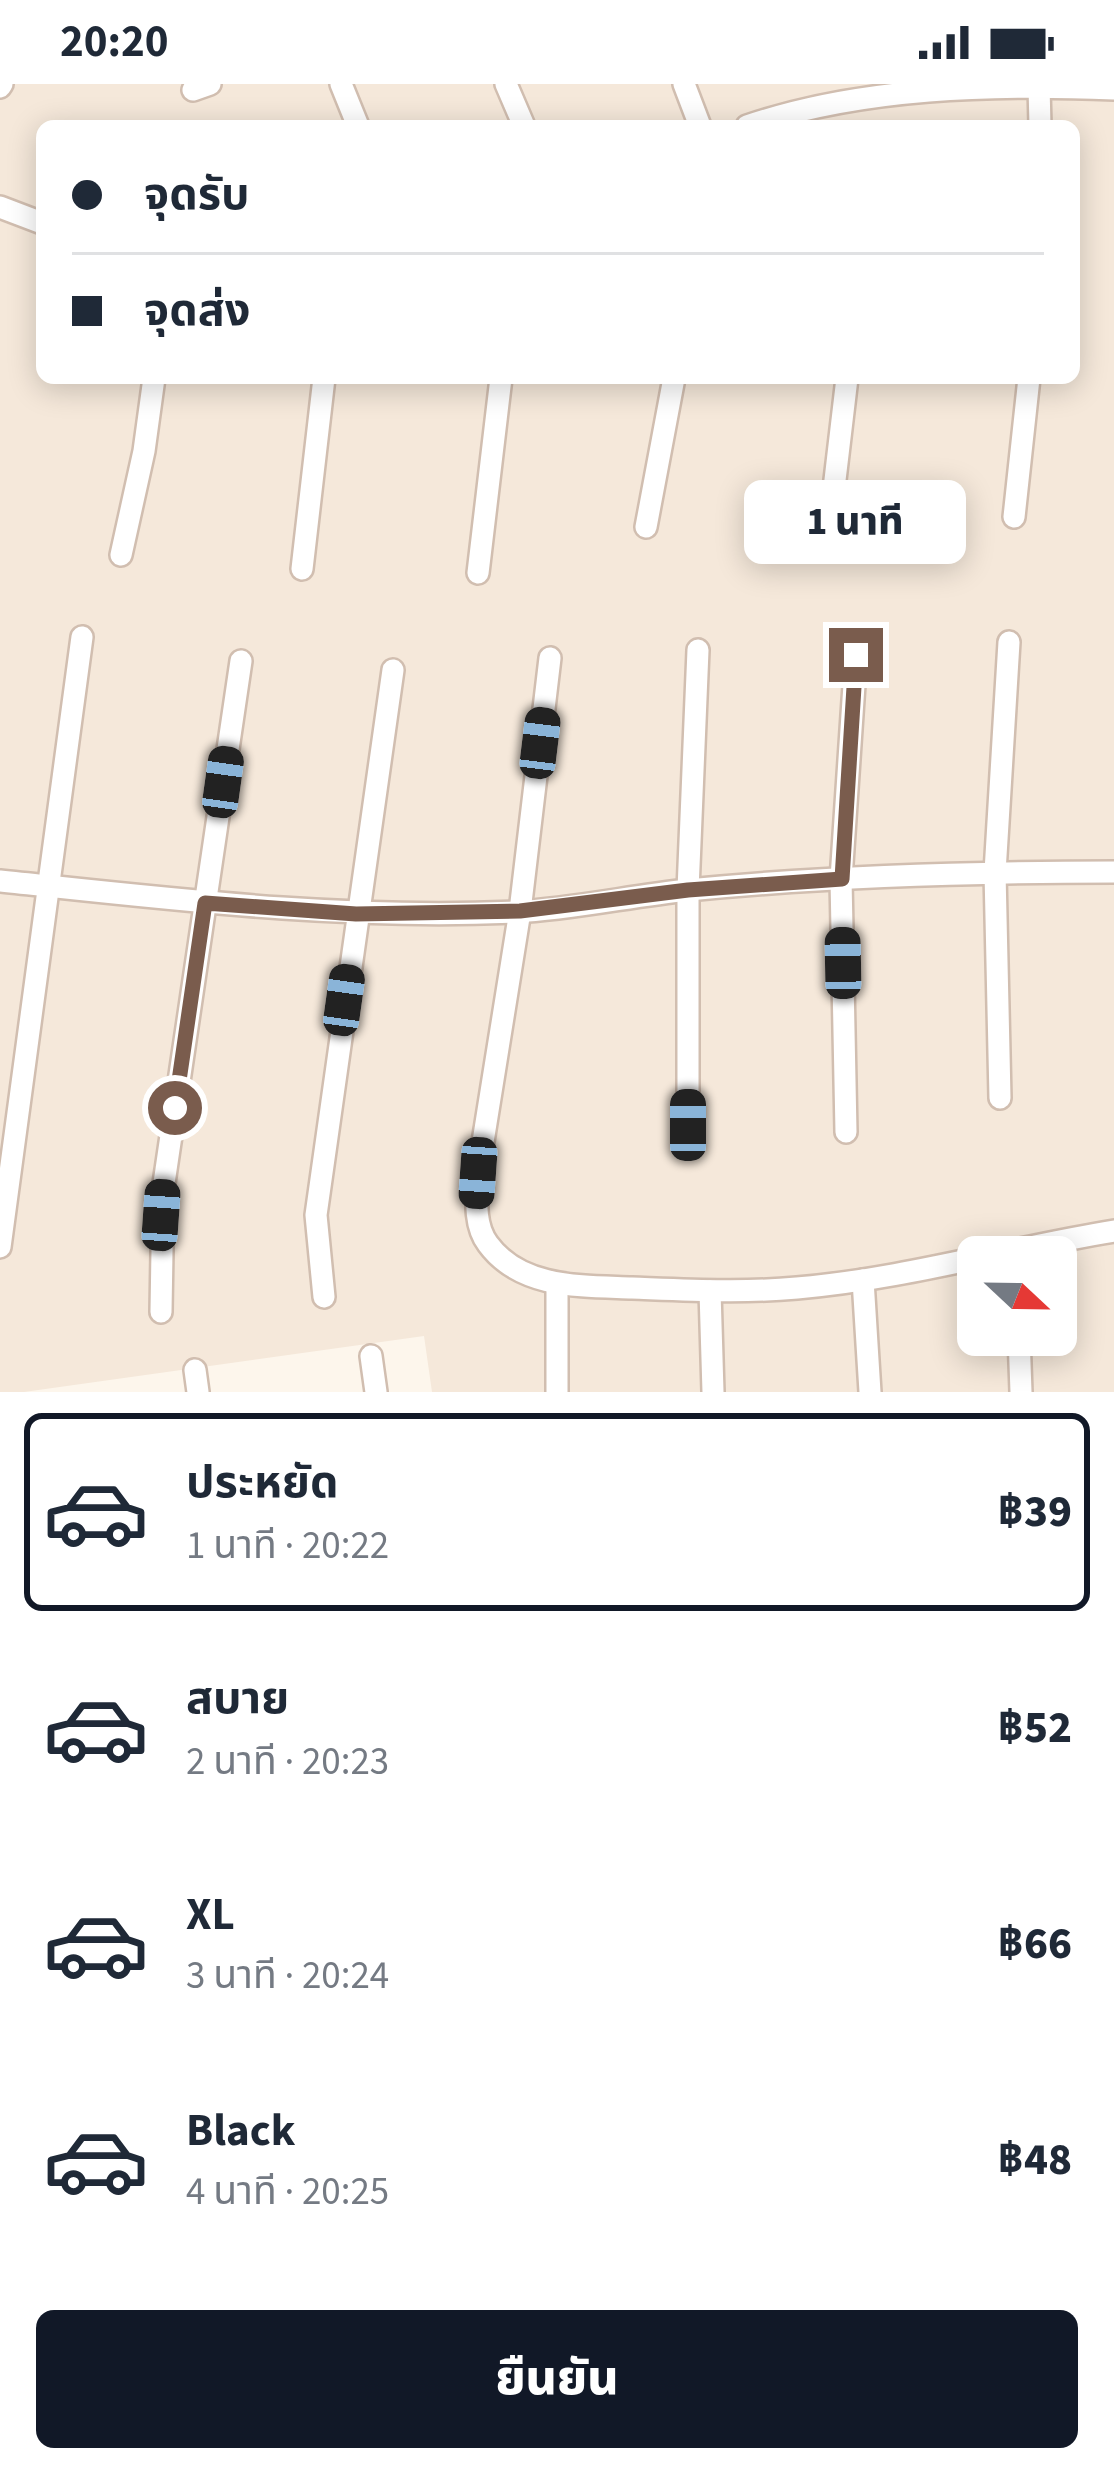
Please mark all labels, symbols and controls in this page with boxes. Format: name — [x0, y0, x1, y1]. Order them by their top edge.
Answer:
text: 20:20 — [60, 10, 169, 74]
text: จุดรับ — [144, 163, 250, 227]
text: จุดส่ง — [144, 279, 250, 343]
callout: 1 นาที — [745, 481, 967, 565]
text: 1 นาที — [806, 494, 904, 550]
route end — [829, 628, 883, 682]
car — [518, 705, 562, 781]
car — [200, 744, 246, 820]
car — [824, 927, 862, 999]
car — [321, 962, 367, 1038]
route start — [148, 1081, 202, 1135]
car — [670, 1089, 706, 1161]
car — [458, 1136, 498, 1210]
car — [141, 1178, 181, 1252]
north arrow — [957, 1236, 1077, 1356]
map controls — [957, 1236, 1077, 1356]
text: ประหยัด — [186, 1451, 339, 1515]
icon: car — [42, 1458, 150, 1566]
text: ฿39 — [998, 1480, 1072, 1544]
text: 1 นาที · 20:22 — [186, 1518, 389, 1574]
text: สบาย — [186, 1667, 289, 1731]
icon: car — [42, 1674, 150, 1782]
text: ฿52 — [998, 1696, 1072, 1760]
text: 2 นาที · 20:23 — [186, 1734, 389, 1790]
text: XL — [186, 1883, 235, 1947]
icon: car — [42, 1890, 150, 1998]
text: ฿66 — [998, 1912, 1072, 1976]
text: 3 นาที · 20:24 — [186, 1948, 389, 2004]
text: Black — [186, 2099, 296, 2163]
icon: car — [42, 2106, 150, 2214]
text: ฿48 — [998, 2128, 1072, 2192]
text: 4 นาที · 20:25 — [186, 2164, 389, 2220]
button: ยืนยัน — [36, 2310, 1078, 2448]

